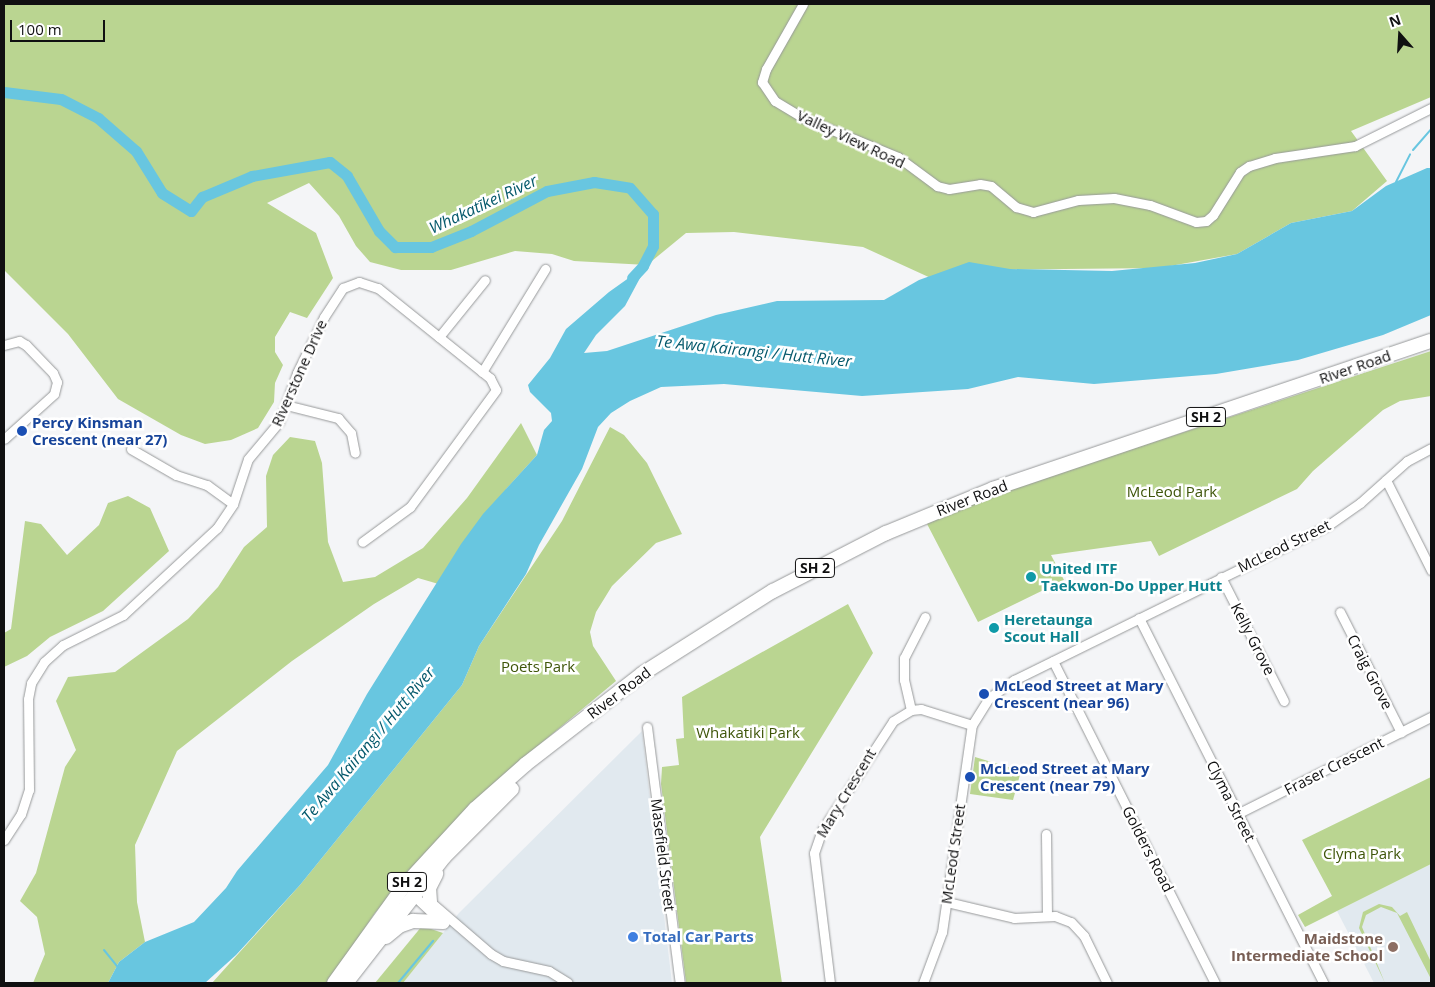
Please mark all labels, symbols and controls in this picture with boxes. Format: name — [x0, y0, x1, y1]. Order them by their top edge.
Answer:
scale bar — [12, 10, 108, 42]
north arrow — [1375, 10, 1425, 60]
text: N — [1386, 10, 1403, 31]
text: 100 m — [18, 19, 62, 39]
street label: Valley View Road — [794, 106, 908, 172]
water label: Whakatīkei River — [426, 171, 540, 237]
street label: Riverstone Drive — [267, 317, 331, 429]
water label: Te Awa Kairangi / Hutt River — [655, 331, 853, 371]
street label: River Road — [1317, 346, 1393, 388]
road number: SH 2 — [1185, 406, 1227, 428]
place label: Percy Kinsman Crescent (near 27) — [32, 413, 167, 448]
marker: Percy Kinsman Crescent (near 27) — [16, 425, 28, 437]
street label: River Road — [934, 476, 1010, 520]
park label: McLeod Park — [1127, 483, 1217, 501]
street label: McLeod Street — [1235, 516, 1333, 576]
road number: SH 2 — [794, 556, 836, 580]
place label: United ITF Taekwon-Do Upper Hutt — [1041, 559, 1222, 594]
marker: United ITF Taekwon-Do Upper Hutt — [1025, 571, 1037, 583]
street label: Kelly Grove — [1227, 600, 1279, 678]
place label: Heretaunga Scout Hall — [1004, 610, 1093, 645]
marker: Heretaunga Scout Hall — [988, 622, 1000, 634]
street label: Craig Grove — [1343, 632, 1397, 712]
park label: Poets Park — [501, 658, 575, 676]
water label: Te Awa Kairangi / Hutt River — [298, 663, 438, 825]
street label: River Road — [584, 663, 654, 723]
place label: McLeod Street at Mary Crescent (near 96) — [994, 676, 1164, 711]
marker: McLeod Street at Mary Crescent (near 96) — [978, 688, 990, 700]
park label: Whakatiki Park — [696, 724, 800, 742]
street label: Fraser Crescent — [1281, 733, 1387, 799]
street label: Mary Crescent — [812, 745, 880, 841]
street label: Clyma Street — [1203, 757, 1259, 845]
place label: McLeod Street at Mary Crescent (near 79) — [980, 759, 1150, 794]
marker: McLeod Street at Mary Crescent (near 79) — [964, 771, 976, 783]
street label: Masefield Street — [647, 798, 679, 912]
street label: McLeod Street — [937, 803, 969, 905]
street label: Golders Road — [1119, 803, 1177, 895]
park label: Clyma Park — [1323, 845, 1401, 863]
road number: SH 2 — [386, 870, 428, 894]
place label: Total Car Parts — [643, 928, 754, 946]
place label: Maidstone Intermediate School — [1231, 929, 1383, 964]
marker: Total Car Parts — [627, 931, 639, 943]
marker: Maidstone Intermediate School — [1387, 941, 1399, 953]

